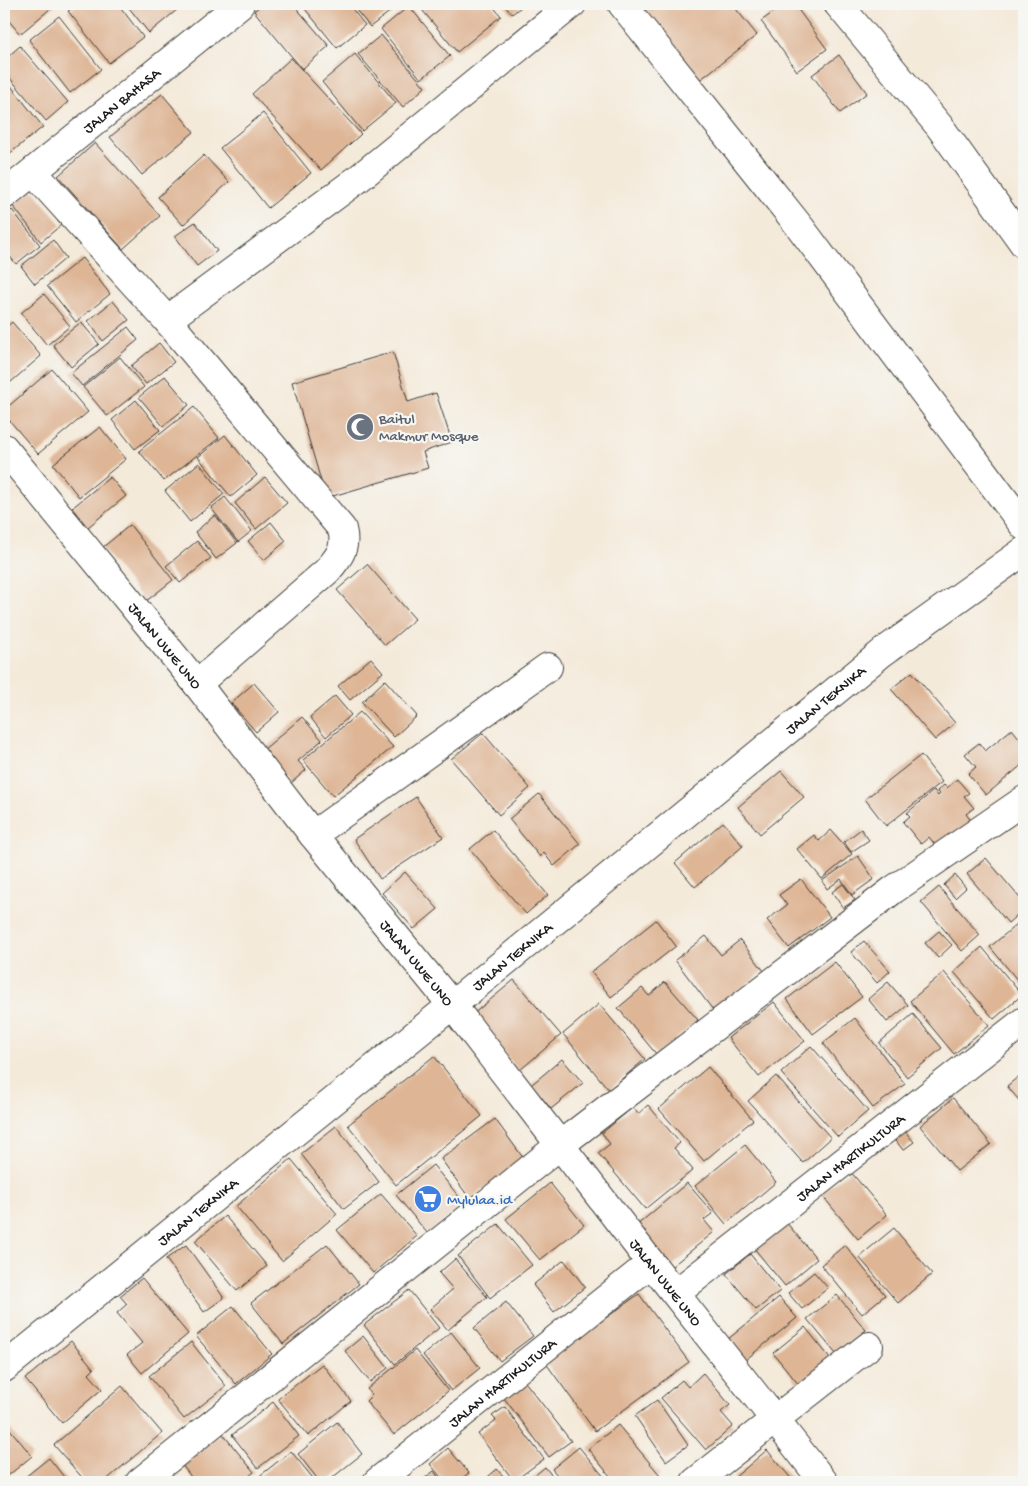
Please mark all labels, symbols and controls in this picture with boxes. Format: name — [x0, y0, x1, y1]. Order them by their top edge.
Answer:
street label: JALAN BAHASA — [80, 64, 166, 138]
place label: Baitul Makmur Mosque — [378, 411, 479, 446]
mosque icon: Baitul Makmur Mosque — [345, 412, 375, 442]
street label: JALAN UWE UNO — [123, 600, 205, 694]
street label: JALAN TEKNIKA — [783, 662, 871, 739]
street label: JALAN UWE UNO — [375, 917, 456, 1011]
street label: JALAN TEKNIKA — [469, 919, 558, 996]
street label: JALAN HARTIKULTURA — [793, 1110, 910, 1206]
street label: JALAN TEKNIKA — [155, 1174, 244, 1251]
supermarket icon: Mylulaa.id — [413, 1184, 443, 1214]
place label: Mylulaa.id — [447, 1192, 513, 1210]
street label: JALAN UWE UNO — [625, 1236, 705, 1331]
street label: JALAN HARTIKULTURA — [446, 1334, 562, 1432]

